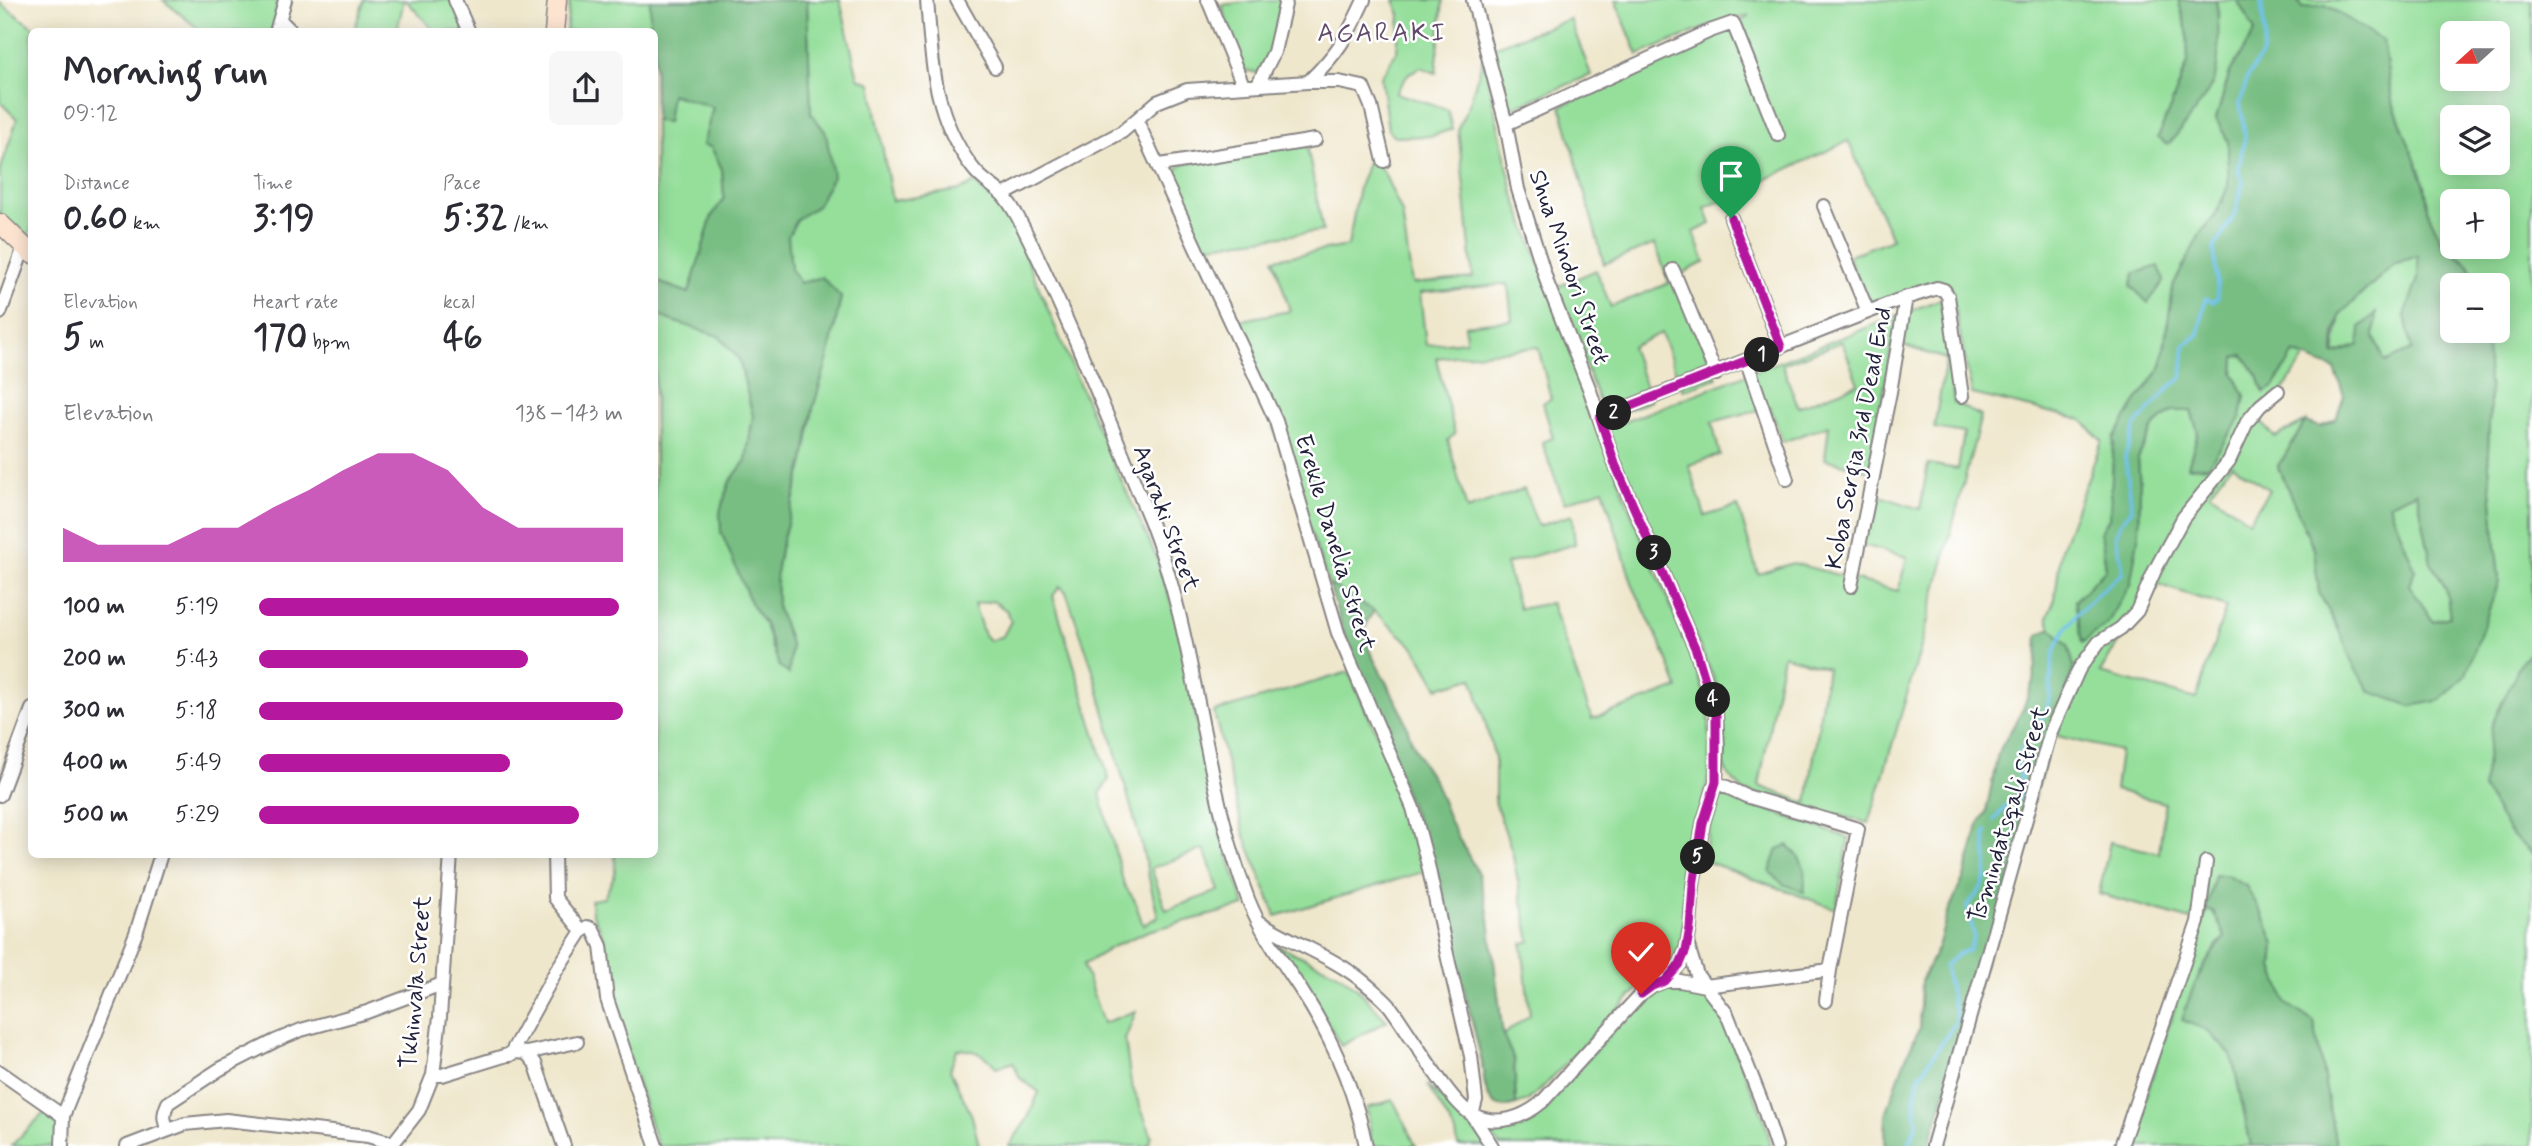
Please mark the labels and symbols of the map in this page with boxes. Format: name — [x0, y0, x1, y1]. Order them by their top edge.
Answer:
district label: AGARAKI — [1317, 17, 1447, 51]
north arrow — [2440, 21, 2510, 91]
pin — [1701, 146, 1761, 218]
street label: Shua Mindori Street — [1521, 166, 1616, 369]
street label: Koba Sergia 3rd Dead End — [1819, 305, 1903, 572]
pin: 1 — [1744, 338, 1780, 372]
pin: 2 — [1596, 396, 1632, 430]
street label: Erekle Danelia Street — [1287, 431, 1382, 656]
street label: Agaraki Street — [1125, 441, 1206, 596]
pin: 3 — [1636, 536, 1672, 570]
pin: 4 — [1696, 682, 1730, 718]
street label: Tsmindatsqali Street — [1962, 702, 2057, 927]
pin: 5 — [1680, 840, 1716, 874]
street label: Tkhinvala Street — [393, 894, 440, 1070]
pin — [1611, 922, 1671, 994]

